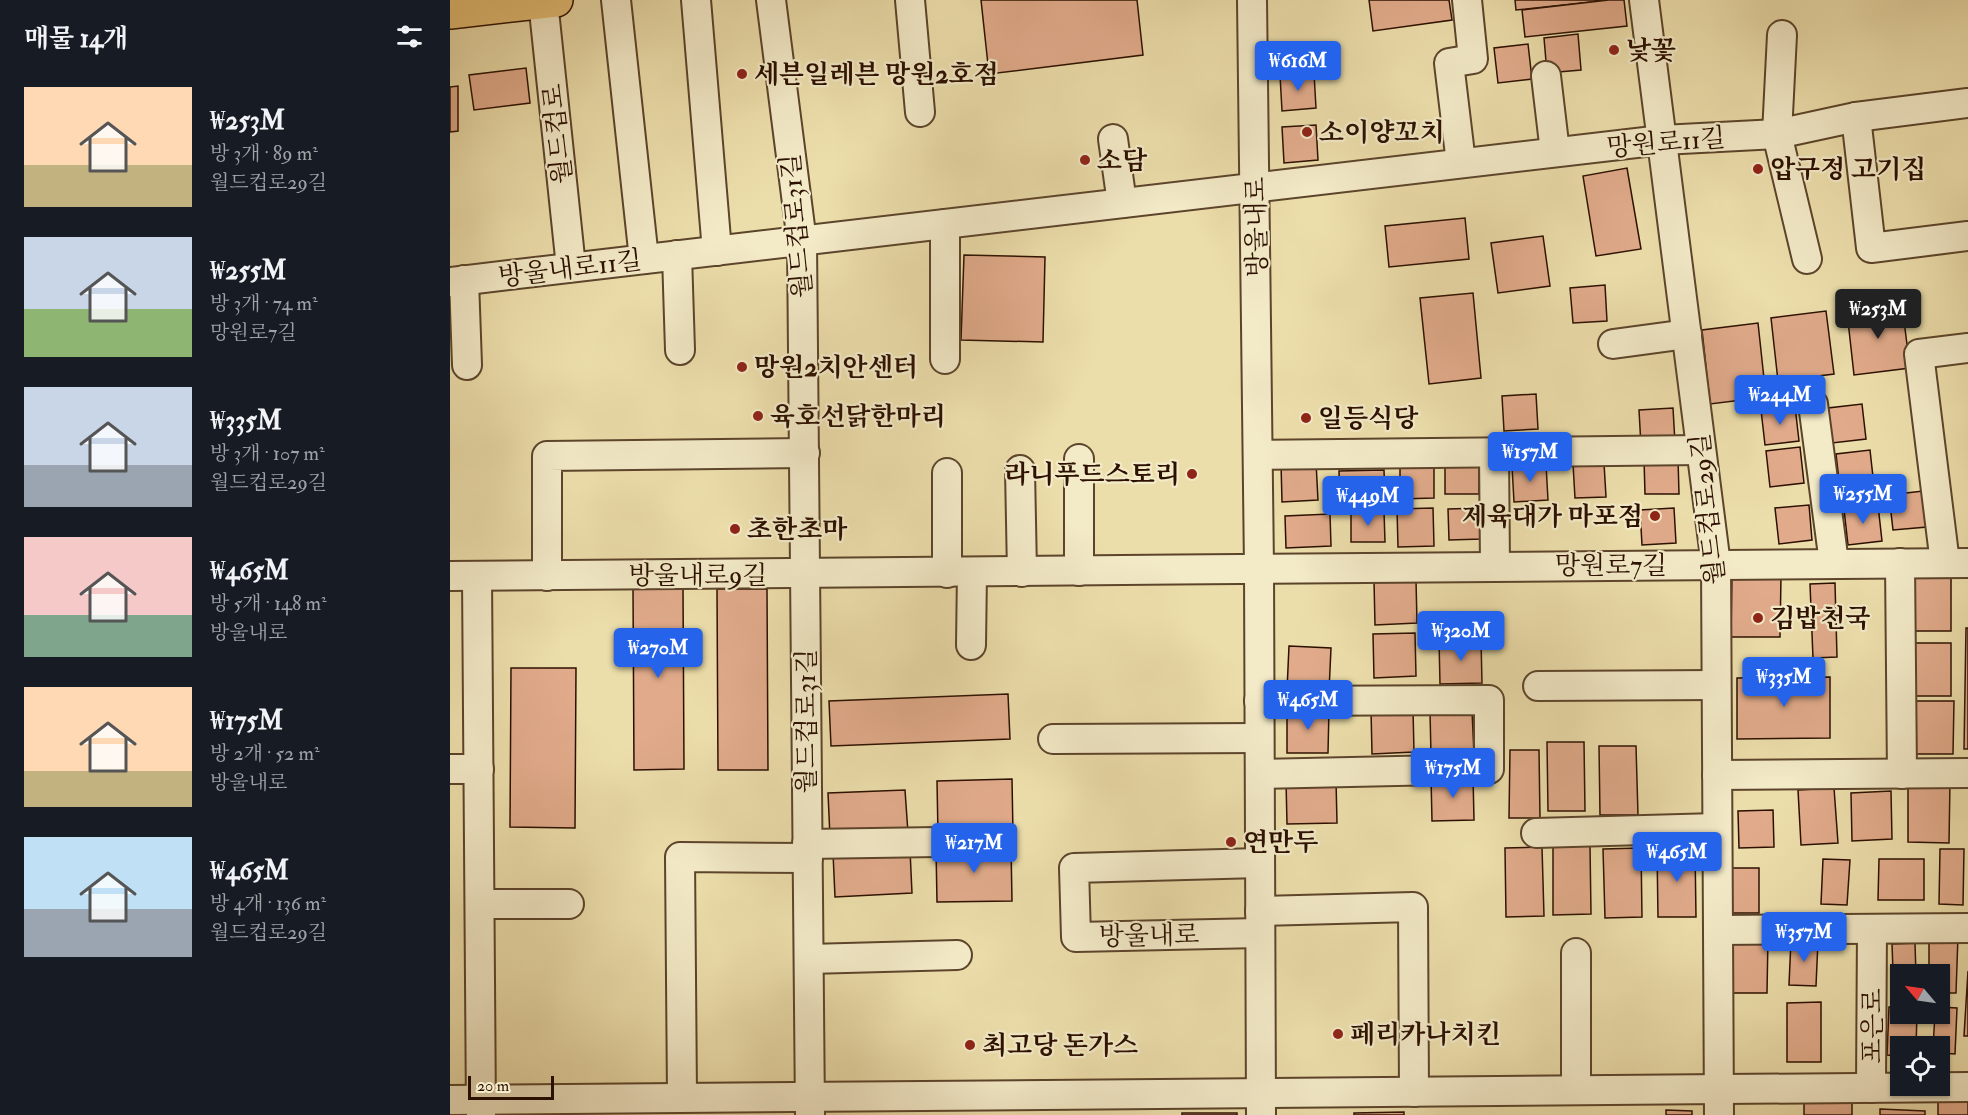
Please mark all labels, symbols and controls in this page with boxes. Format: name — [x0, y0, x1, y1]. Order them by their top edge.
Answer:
icon: filters — [393, 20, 426, 53]
text: 매물 14개 — [24, 23, 128, 55]
place label: 낯꽃 — [1626, 35, 1676, 67]
pin: ₩616M — [1256, 41, 1340, 92]
marker: 낯꽃 — [1607, 43, 1621, 57]
text: ₩616M — [1269, 48, 1327, 73]
place label: 세븐일레븐 망원2호점 — [754, 59, 999, 91]
marker: 세븐일레븐 망원2호점 — [735, 67, 749, 81]
street label: 월드컵로 — [537, 82, 579, 186]
text: ₩253M — [210, 105, 285, 137]
icon: home — [72, 111, 144, 183]
place label: 소이양꼬치 — [1319, 117, 1445, 149]
street label: 망원로11길 — [1605, 122, 1727, 164]
marker: 소이양꼬치 — [1300, 125, 1314, 139]
text: 방 3개 · 89 m² — [210, 141, 318, 166]
place label: 소담 — [1097, 145, 1148, 177]
street label: 월드컵로31길 — [775, 152, 819, 299]
marker: 소담 — [1078, 153, 1092, 167]
place label: 압구정 고기집 — [1770, 154, 1926, 186]
marker: 압구정 고기집 — [1751, 162, 1765, 176]
text: 월드컵로29길 — [210, 170, 327, 195]
street label: 방울내로 — [1240, 176, 1274, 277]
street label: 방울내로11길 — [497, 244, 644, 294]
text: ₩255M — [210, 255, 286, 287]
icon: home — [72, 261, 144, 333]
pin: ₩253M — [1836, 289, 1920, 340]
text: 방 3개 · 74 m² — [210, 291, 318, 316]
text: ₩253M — [1849, 296, 1907, 321]
text: 망원로7길 — [210, 320, 296, 345]
place label: 망원2치안센터 — [754, 352, 918, 384]
marker: 망원2치안센터 — [735, 360, 749, 374]
pin: ₩244M — [1738, 375, 1822, 426]
text: ₩244M — [1749, 382, 1811, 407]
place label: 육호선닭한마리 — [770, 401, 946, 433]
place label: 일등식당 — [1318, 403, 1419, 435]
text: ₩335M — [210, 405, 282, 437]
marker: 육호선닭한마리 — [751, 409, 765, 423]
icon: home — [72, 411, 144, 483]
marker: 일등식당 — [1299, 411, 1313, 425]
pin: ₩157M — [1488, 432, 1572, 483]
street label: 월드컵로29길 — [1684, 432, 1732, 586]
text: ₩157M — [1502, 439, 1558, 464]
text: 방 3개 · 107 m² — [210, 441, 325, 466]
place label: 라니푸드스토리 — [1004, 459, 1180, 491]
marker: 라니푸드스토리 — [1185, 467, 1199, 481]
text: 월드컵로29길 — [210, 470, 327, 495]
pin: ₩255M — [1821, 474, 1905, 525]
pin: ₩449M — [1326, 476, 1410, 527]
text: ₩255M — [1834, 481, 1892, 506]
text: ₩449M — [1337, 483, 1399, 508]
place label: 제육대가 마포점 — [1462, 501, 1643, 533]
marker: 제육대가 마포점 — [1648, 509, 1662, 523]
place label: 초한초마 — [747, 514, 848, 546]
marker: 초한초마 — [728, 522, 742, 536]
street label: 망원로7길 — [1555, 550, 1667, 582]
text: ₩465M — [210, 555, 289, 587]
street label: 방울내로9길 — [629, 560, 767, 592]
icon: home — [72, 561, 144, 633]
text: 방 5개 · 148 m² — [210, 591, 327, 616]
place label: 김밥천국 — [1770, 603, 1870, 635]
pin: ₩320M — [1419, 611, 1503, 662]
marker: 김밥천국 — [1751, 611, 1765, 625]
text: ₩320M — [1431, 618, 1491, 643]
text: 방울내로 — [210, 620, 287, 645]
pin: ₩270M — [616, 628, 700, 679]
text: ₩270M — [628, 635, 688, 660]
street label: 월드컵로31길 — [791, 649, 823, 793]
pin: ₩335M — [1742, 657, 1826, 708]
text: ₩335M — [1756, 664, 1812, 689]
pin: ₩465M — [1266, 680, 1350, 731]
text: ₩465M — [1278, 687, 1338, 712]
text: ₩175M — [210, 705, 283, 737]
icon: home — [72, 711, 144, 783]
text: 방 2개 · 52 m² — [210, 741, 320, 766]
pin: ₩175M — [1411, 748, 1495, 799]
text: ₩175M — [1425, 755, 1481, 780]
text: 방울내로 — [210, 770, 287, 795]
pin: ₩217M — [932, 823, 1016, 874]
place label: 연만두 — [1243, 827, 1318, 859]
text: ₩217M — [945, 830, 1003, 855]
pin: ₩465M — [1635, 832, 1719, 883]
marker: 연만두 — [1224, 835, 1238, 849]
text: ₩465M — [1647, 839, 1707, 864]
text: ₩465M — [210, 855, 289, 887]
icon: home — [72, 861, 144, 933]
text: 방 4개 · 136 m² — [210, 891, 326, 916]
pin: ₩357M — [1762, 912, 1846, 963]
street label: 방울내로 — [1099, 919, 1200, 953]
text: ₩357M — [1776, 919, 1832, 944]
text: 월드컵로29길 — [210, 920, 327, 945]
north arrow — [1890, 964, 1950, 1024]
map controls — [1890, 964, 1950, 1096]
street label: 포은로 — [1857, 988, 1889, 1064]
place label: 페리카나치킨 — [1350, 1019, 1501, 1051]
marker: 페리카나치킨 — [1331, 1027, 1345, 1041]
place label: 최고당 돈가스 — [982, 1030, 1138, 1062]
button: locate — [1890, 1036, 1950, 1096]
marker: 최고당 돈가스 — [963, 1038, 977, 1052]
scale bar — [468, 1073, 554, 1100]
text: 20 m — [477, 1076, 509, 1096]

